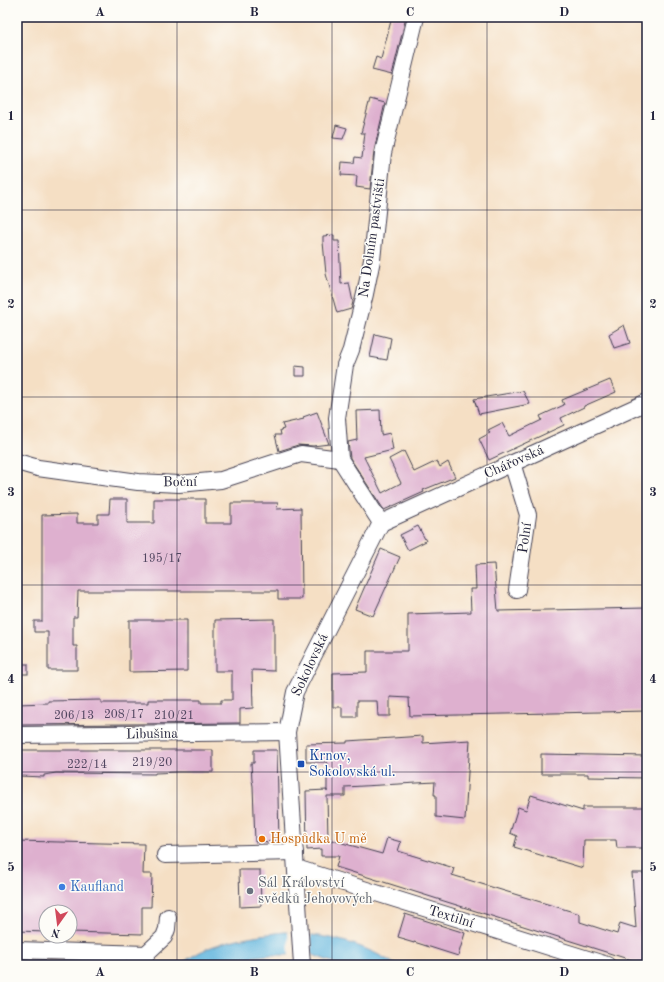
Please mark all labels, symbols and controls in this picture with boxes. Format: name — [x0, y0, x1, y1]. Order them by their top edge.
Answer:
text: A — [95, 6, 105, 19]
text: B — [249, 6, 259, 19]
text: C — [406, 6, 414, 19]
text: D — [559, 6, 569, 19]
text: 1 — [7, 110, 15, 123]
text: 1 — [649, 110, 657, 123]
street label: Na Dolním pastvišti — [357, 177, 387, 299]
text: 2 — [7, 298, 15, 311]
text: 2 — [649, 298, 657, 311]
street label: Chářovská — [482, 443, 546, 481]
street label: Boční — [163, 475, 197, 489]
text: 3 — [7, 486, 15, 499]
text: 3 — [649, 486, 657, 499]
street label: Polní — [516, 522, 534, 554]
house number: 195/17 — [142, 552, 182, 565]
street label: Sokolovská — [289, 631, 331, 699]
text: 4 — [7, 673, 15, 686]
text: 4 — [649, 673, 657, 686]
house number: 208/17 — [104, 709, 144, 721]
house number: 206/13 — [54, 710, 94, 722]
house number: 210/21 — [154, 710, 194, 722]
street label: Libušina — [126, 727, 178, 741]
place label: Krnov, Sokolovská ul. — [309, 749, 396, 779]
house number: 219/20 — [132, 757, 172, 769]
house number: 222/14 — [67, 759, 107, 771]
marker: Krnov, Sokolovská ul. — [296, 759, 306, 769]
place label: Hospůdka U mě — [270, 832, 367, 846]
marker: Hospůdka U mě — [257, 834, 267, 844]
text: 5 — [7, 861, 15, 874]
text: 5 — [649, 861, 657, 874]
place label: Sál Království svědků Jehovových — [258, 876, 373, 906]
place label: Kaufland — [70, 880, 124, 894]
marker: Kaufland — [57, 882, 67, 892]
marker: Sál Království svědků Jehovových — [245, 886, 255, 896]
street label: Textilní — [427, 903, 476, 931]
north arrow — [38, 904, 78, 944]
text: N — [50, 926, 61, 939]
text: A — [95, 966, 105, 979]
text: B — [249, 966, 259, 979]
text: C — [406, 966, 414, 979]
text: D — [559, 966, 569, 979]

